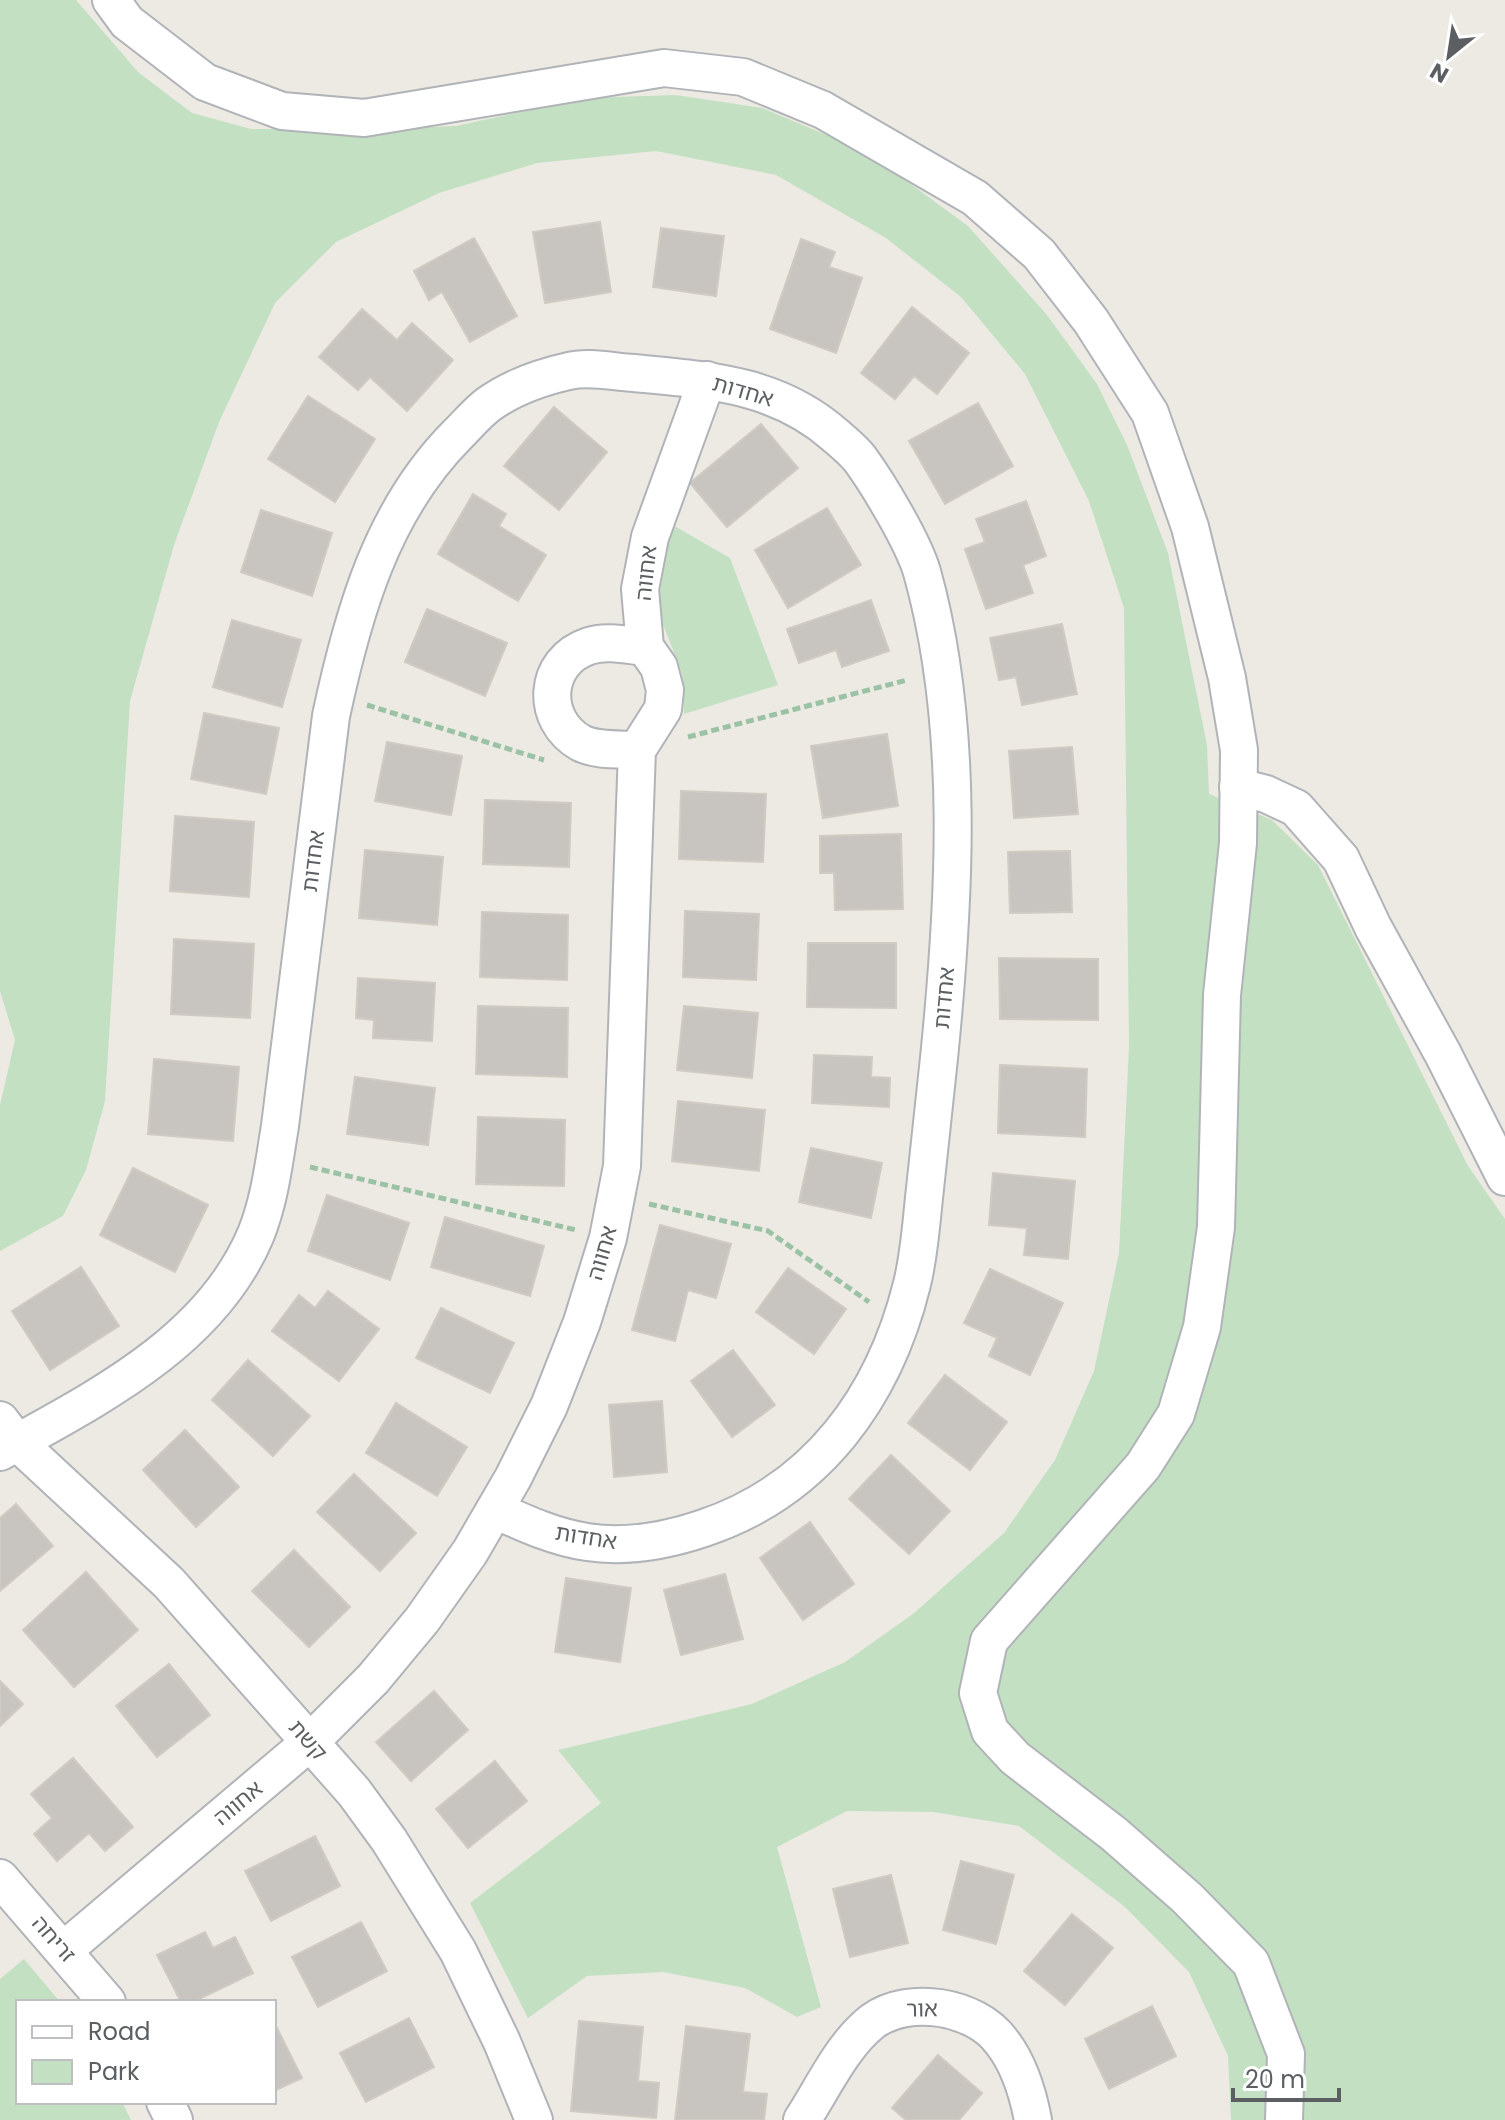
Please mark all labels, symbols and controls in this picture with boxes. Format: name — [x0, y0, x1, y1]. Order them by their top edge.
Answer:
north arrow — [1409, 16, 1489, 96]
text: N — [1424, 55, 1454, 90]
street label: אחדות — [709, 368, 777, 414]
street label: אחווה — [628, 544, 664, 602]
street label: אחדות — [294, 828, 332, 894]
street label: אחדות — [926, 966, 962, 1030]
street label: אחווה — [579, 1222, 625, 1284]
street label: אחדות — [553, 1517, 619, 1557]
street label: קשת — [282, 1713, 335, 1767]
street label: אחווה — [207, 1773, 269, 1833]
street label: זריחה — [25, 1909, 83, 1969]
street label: אור — [906, 1993, 938, 2025]
legend — [16, 2000, 276, 2104]
text: Road — [88, 2015, 150, 2048]
scale bar — [1233, 2052, 1339, 2102]
text: Park — [88, 2055, 140, 2088]
text: 20 m — [1245, 2063, 1305, 2096]

